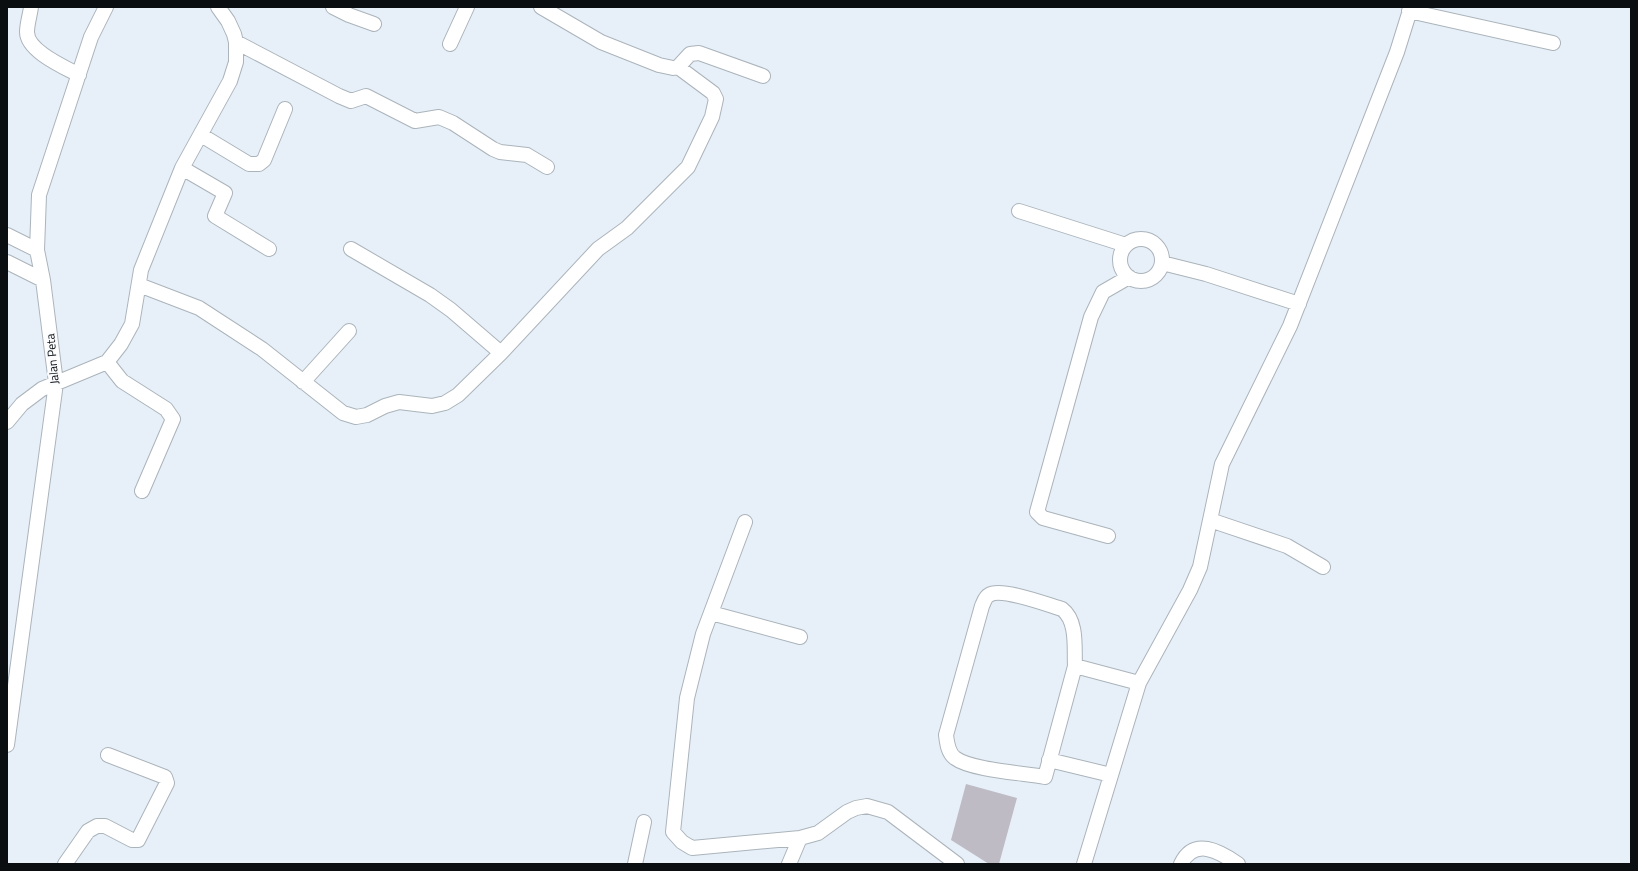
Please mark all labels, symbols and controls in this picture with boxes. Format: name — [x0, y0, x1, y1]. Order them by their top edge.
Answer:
street label: Jalan Peta — [40, 333, 64, 385]

